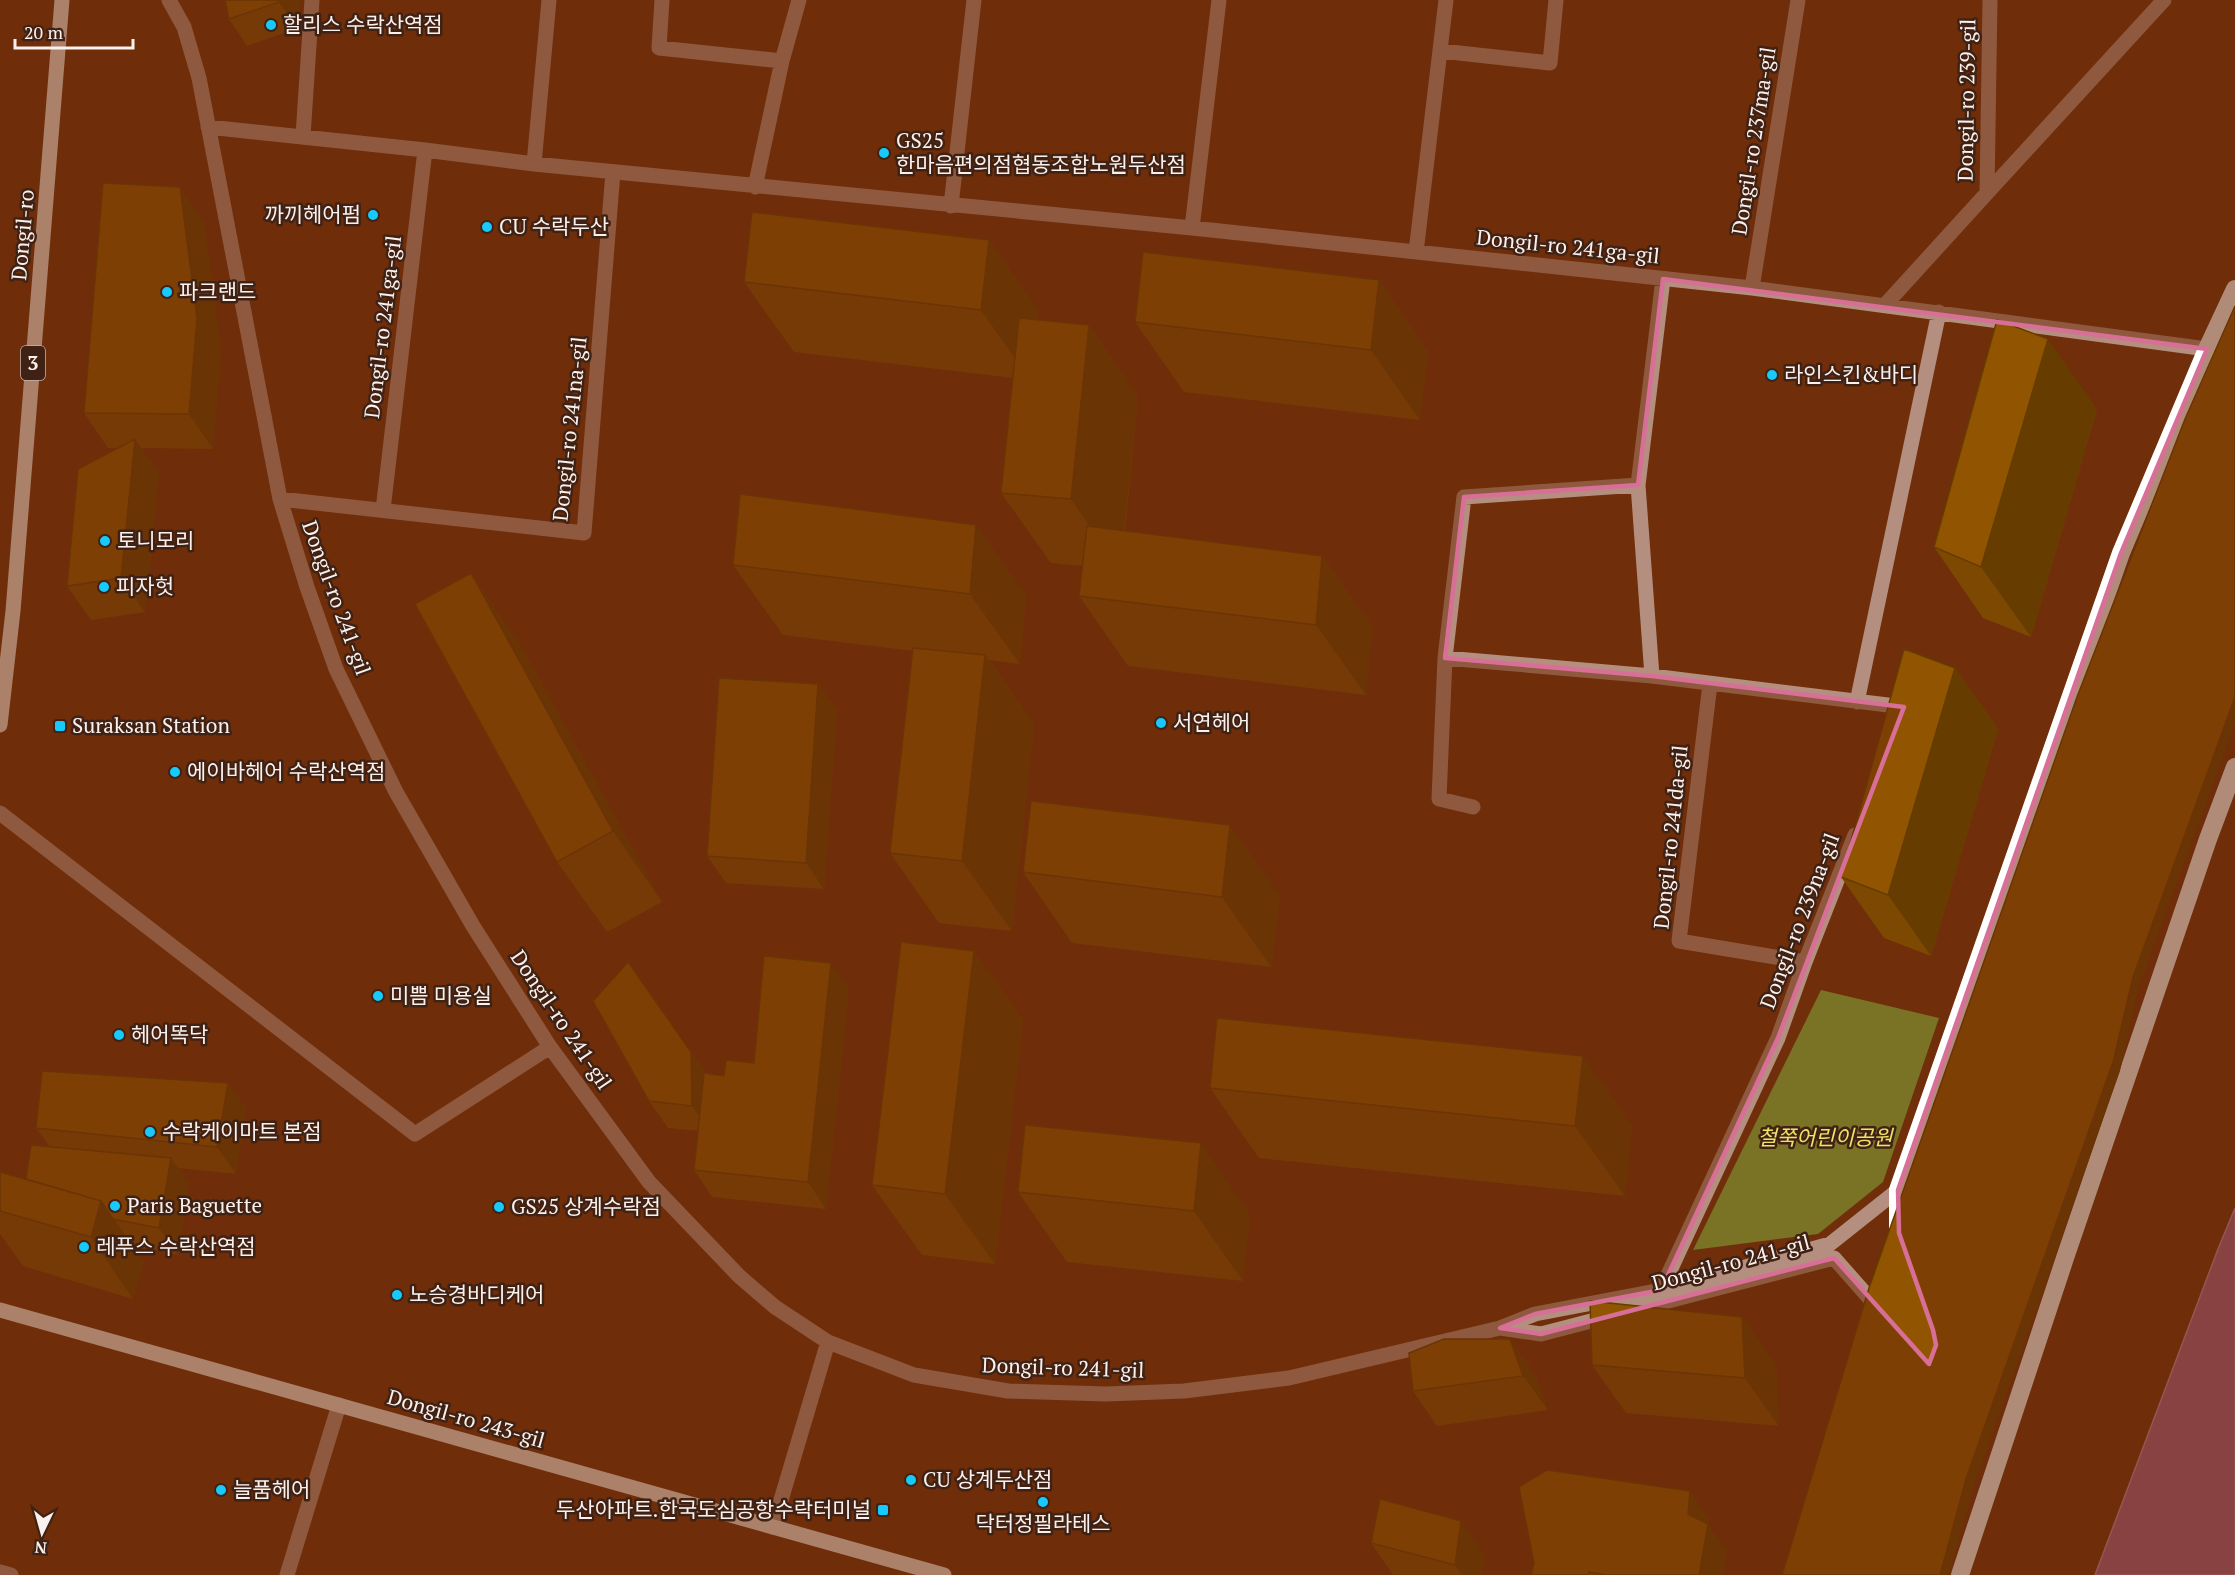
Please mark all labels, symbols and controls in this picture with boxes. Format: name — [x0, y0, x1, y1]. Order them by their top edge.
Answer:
place label: 할리스 수락산역점 — [283, 10, 443, 38]
scale bar — [15, 12, 134, 50]
marker: 할리스 수락산역점 — [264, 18, 278, 32]
street label: Dongil-ro 239-gil — [1951, 18, 1981, 181]
text: 20 m — [24, 20, 64, 44]
street label: Dongil-ro 237ma-gil — [1724, 45, 1782, 237]
place label: GS25 한마음편의점협동조합노원두산점 — [896, 126, 1186, 178]
marker: GS25 한마음편의점협동조합노원두산점 — [877, 146, 891, 160]
street label: Dongil-ro — [4, 188, 40, 282]
place label: 까끼헤어펌 — [264, 200, 361, 228]
marker: 까끼헤어펌 — [366, 208, 380, 222]
place label: CU 수락두산 — [499, 212, 609, 240]
marker: CU 수락두산 — [480, 220, 494, 234]
street label: Dongil-ro 241ga-gil — [1475, 222, 1661, 270]
street label: Dongil-ro 241ga-gil — [357, 234, 407, 420]
place label: 파크랜드 — [179, 277, 256, 305]
marker: 파크랜드 — [160, 285, 174, 299]
street label: Dongil-ro 241na-gil — [545, 335, 593, 523]
road number: 3 — [21, 346, 45, 380]
place label: 라인스킨&바디 — [1784, 360, 1918, 388]
marker: 라인스킨&바디 — [1765, 368, 1779, 382]
street label: Dongil-ro 241-gil — [296, 516, 378, 679]
place label: 토니모리 — [117, 526, 194, 554]
marker: 토니모리 — [98, 534, 112, 548]
place label: 피자헛 — [116, 572, 174, 600]
marker: 피자헛 — [97, 580, 111, 594]
place label: 서연헤어 — [1173, 708, 1250, 736]
place label: Suraksan Station — [72, 711, 230, 739]
marker: 서연헤어 — [1154, 716, 1168, 730]
marker: Suraksan Station — [53, 719, 67, 733]
street label: Dongil-ro 241da-gil — [1646, 744, 1694, 930]
place label: 에이바헤어 수락산역점 — [187, 757, 385, 785]
marker: 에이바헤어 수락산역점 — [168, 765, 182, 779]
street label: Dongil-ro 239na-gil — [1753, 829, 1845, 1012]
street label: Dongil-ro 241-gil — [505, 944, 619, 1095]
place label: 미쁨 미용실 — [390, 981, 492, 1009]
marker: 미쁨 미용실 — [371, 989, 385, 1003]
place label: 헤어똑닥 — [131, 1020, 208, 1048]
marker: 헤어똑닥 — [112, 1028, 126, 1042]
place label: 수락케이마트 본점 — [162, 1117, 322, 1145]
park label: 철쭉어린이공원 — [1757, 1123, 1894, 1151]
marker: 수락케이마트 본점 — [143, 1125, 157, 1139]
place label: Paris Baguette — [127, 1191, 262, 1219]
place label: GS25 상계수락점 — [511, 1192, 661, 1220]
marker: Paris Baguette — [108, 1199, 122, 1213]
marker: GS25 상계수락점 — [492, 1200, 506, 1214]
street label: Dongil-ro 241-gil — [1649, 1227, 1813, 1297]
place label: 레푸스 수락산역점 — [96, 1232, 256, 1260]
marker: 레푸스 수락산역점 — [77, 1240, 91, 1254]
place label: 노승경바디케어 — [409, 1280, 544, 1308]
marker: 노승경바디케어 — [390, 1288, 404, 1302]
street label: Dongil-ro 241-gil — [981, 1350, 1145, 1384]
street label: Dongil-ro 243-gil — [384, 1382, 548, 1454]
place label: CU 상계두산점 — [923, 1465, 1052, 1493]
marker: CU 상계두산점 — [904, 1473, 918, 1487]
place label: 늘품헤어 — [233, 1475, 310, 1503]
marker: 늘품헤어 — [214, 1483, 228, 1497]
place label: 두산아파트.한국도심공항수락터미널 — [556, 1495, 871, 1523]
marker: 닥터정필라테스 — [1036, 1495, 1050, 1509]
north arrow — [12, 1503, 72, 1563]
marker: 두산아파트.한국도심공항수락터미널 — [876, 1503, 890, 1517]
place label: 닥터정필라테스 — [975, 1509, 1111, 1537]
text: N — [34, 1536, 48, 1559]

